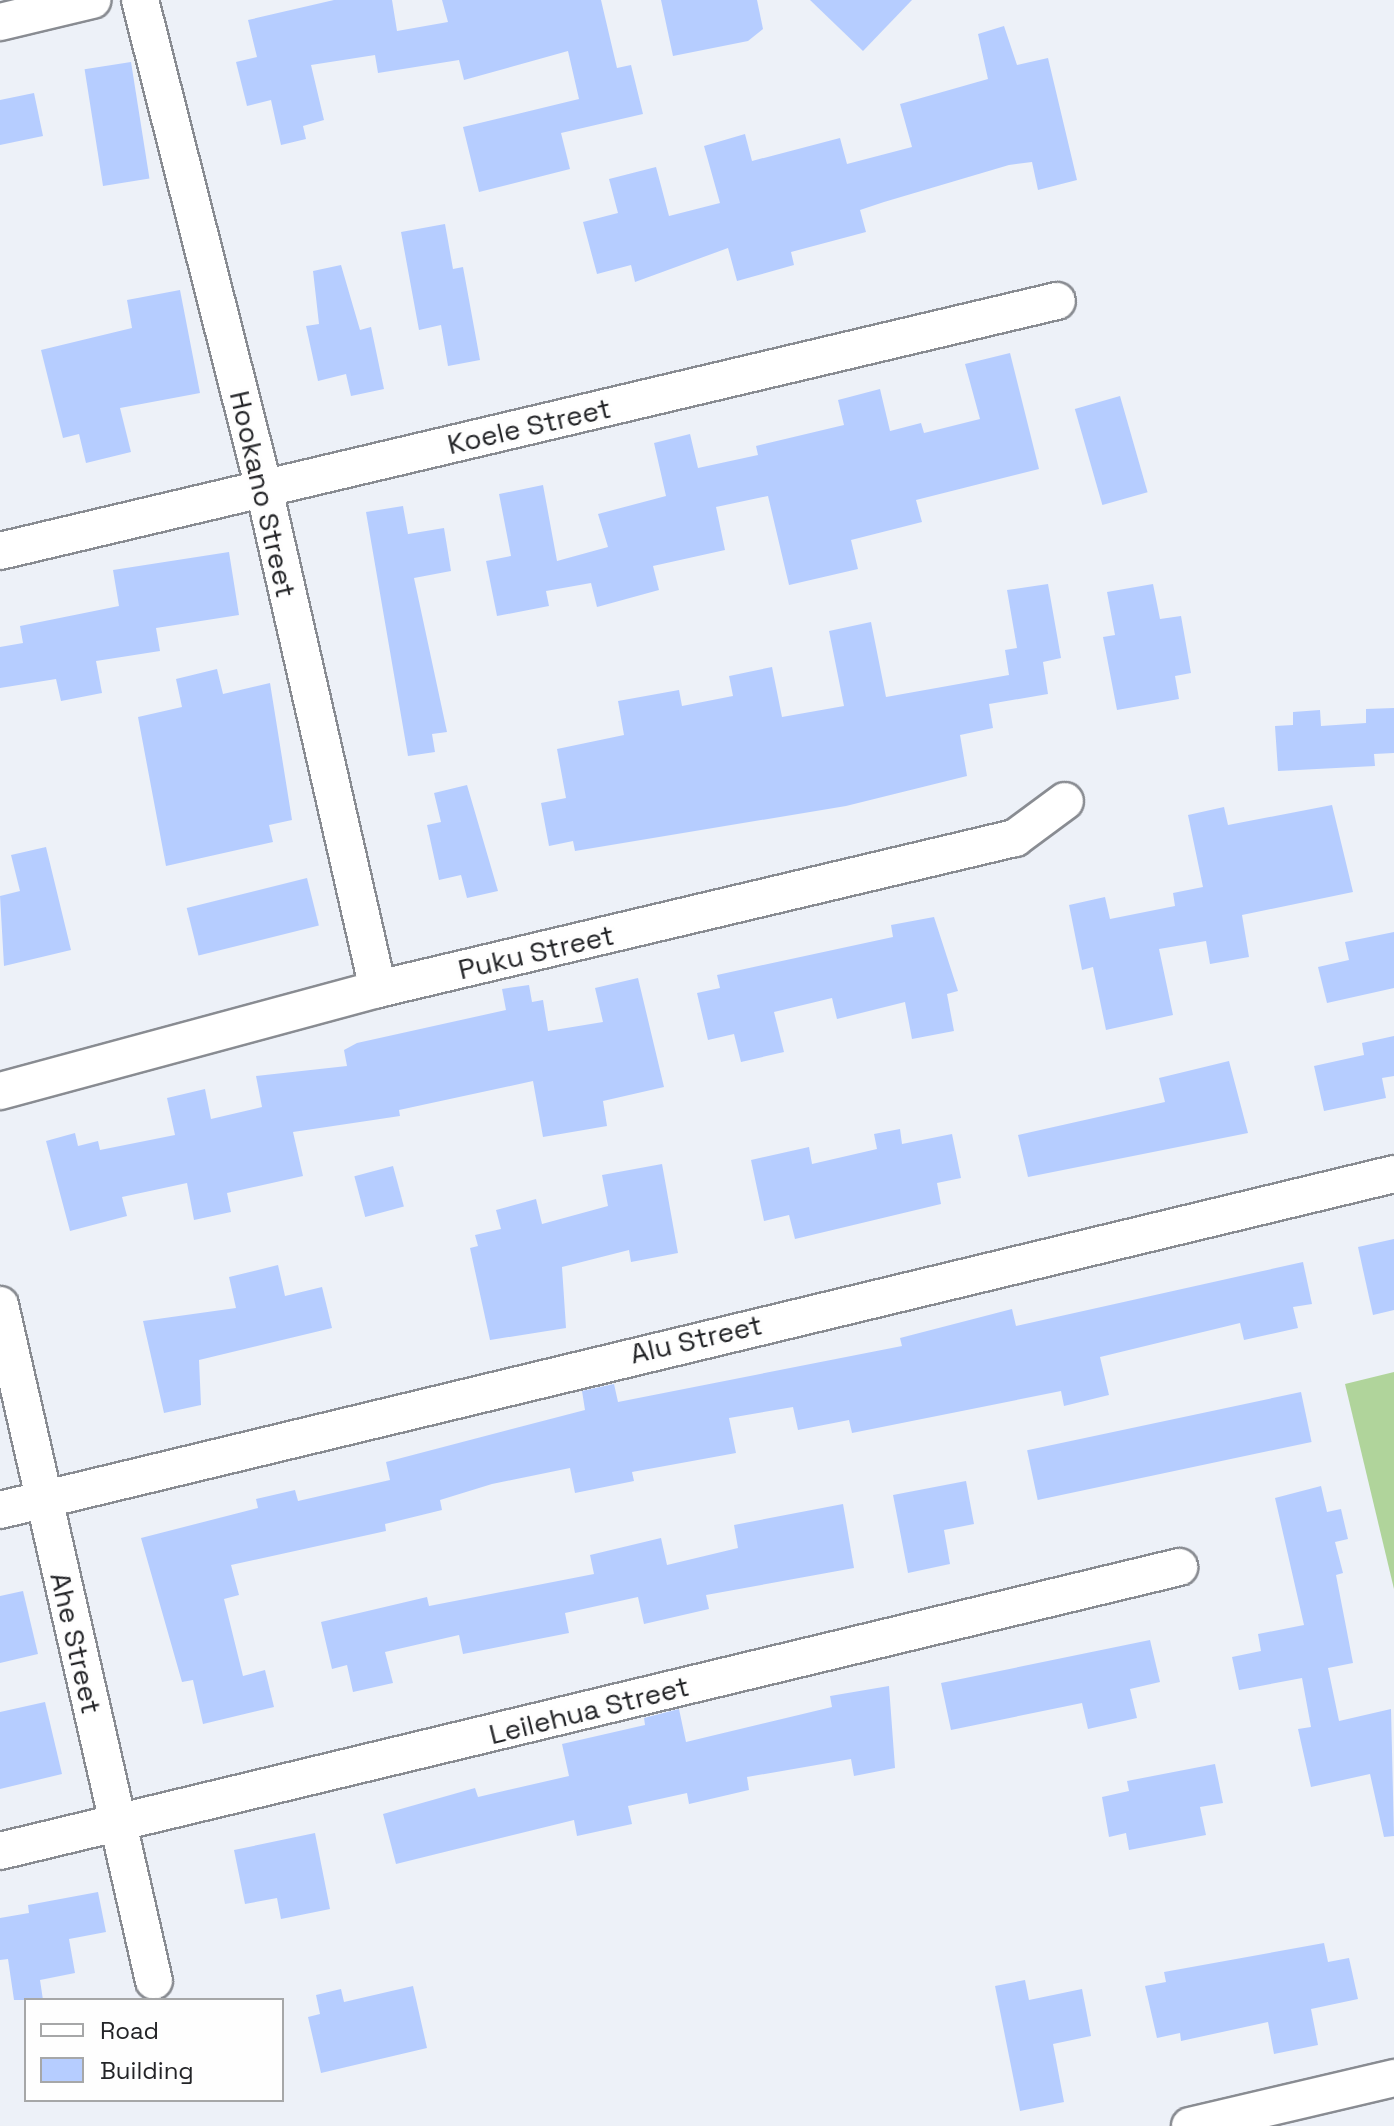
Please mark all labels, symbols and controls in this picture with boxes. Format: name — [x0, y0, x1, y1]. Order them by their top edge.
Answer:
street label: Hookano Street — [223, 387, 303, 601]
street label: Koele Street — [444, 391, 614, 461]
street label: Puku Street — [455, 918, 617, 986]
street label: Alu Street — [627, 1308, 765, 1370]
street label: Ahe Street — [43, 1569, 109, 1717]
street label: Leilehua Street — [485, 1669, 693, 1751]
legend — [24, 1998, 284, 2102]
text: Road — [100, 2015, 159, 2046]
text: Building — [100, 2055, 194, 2086]

